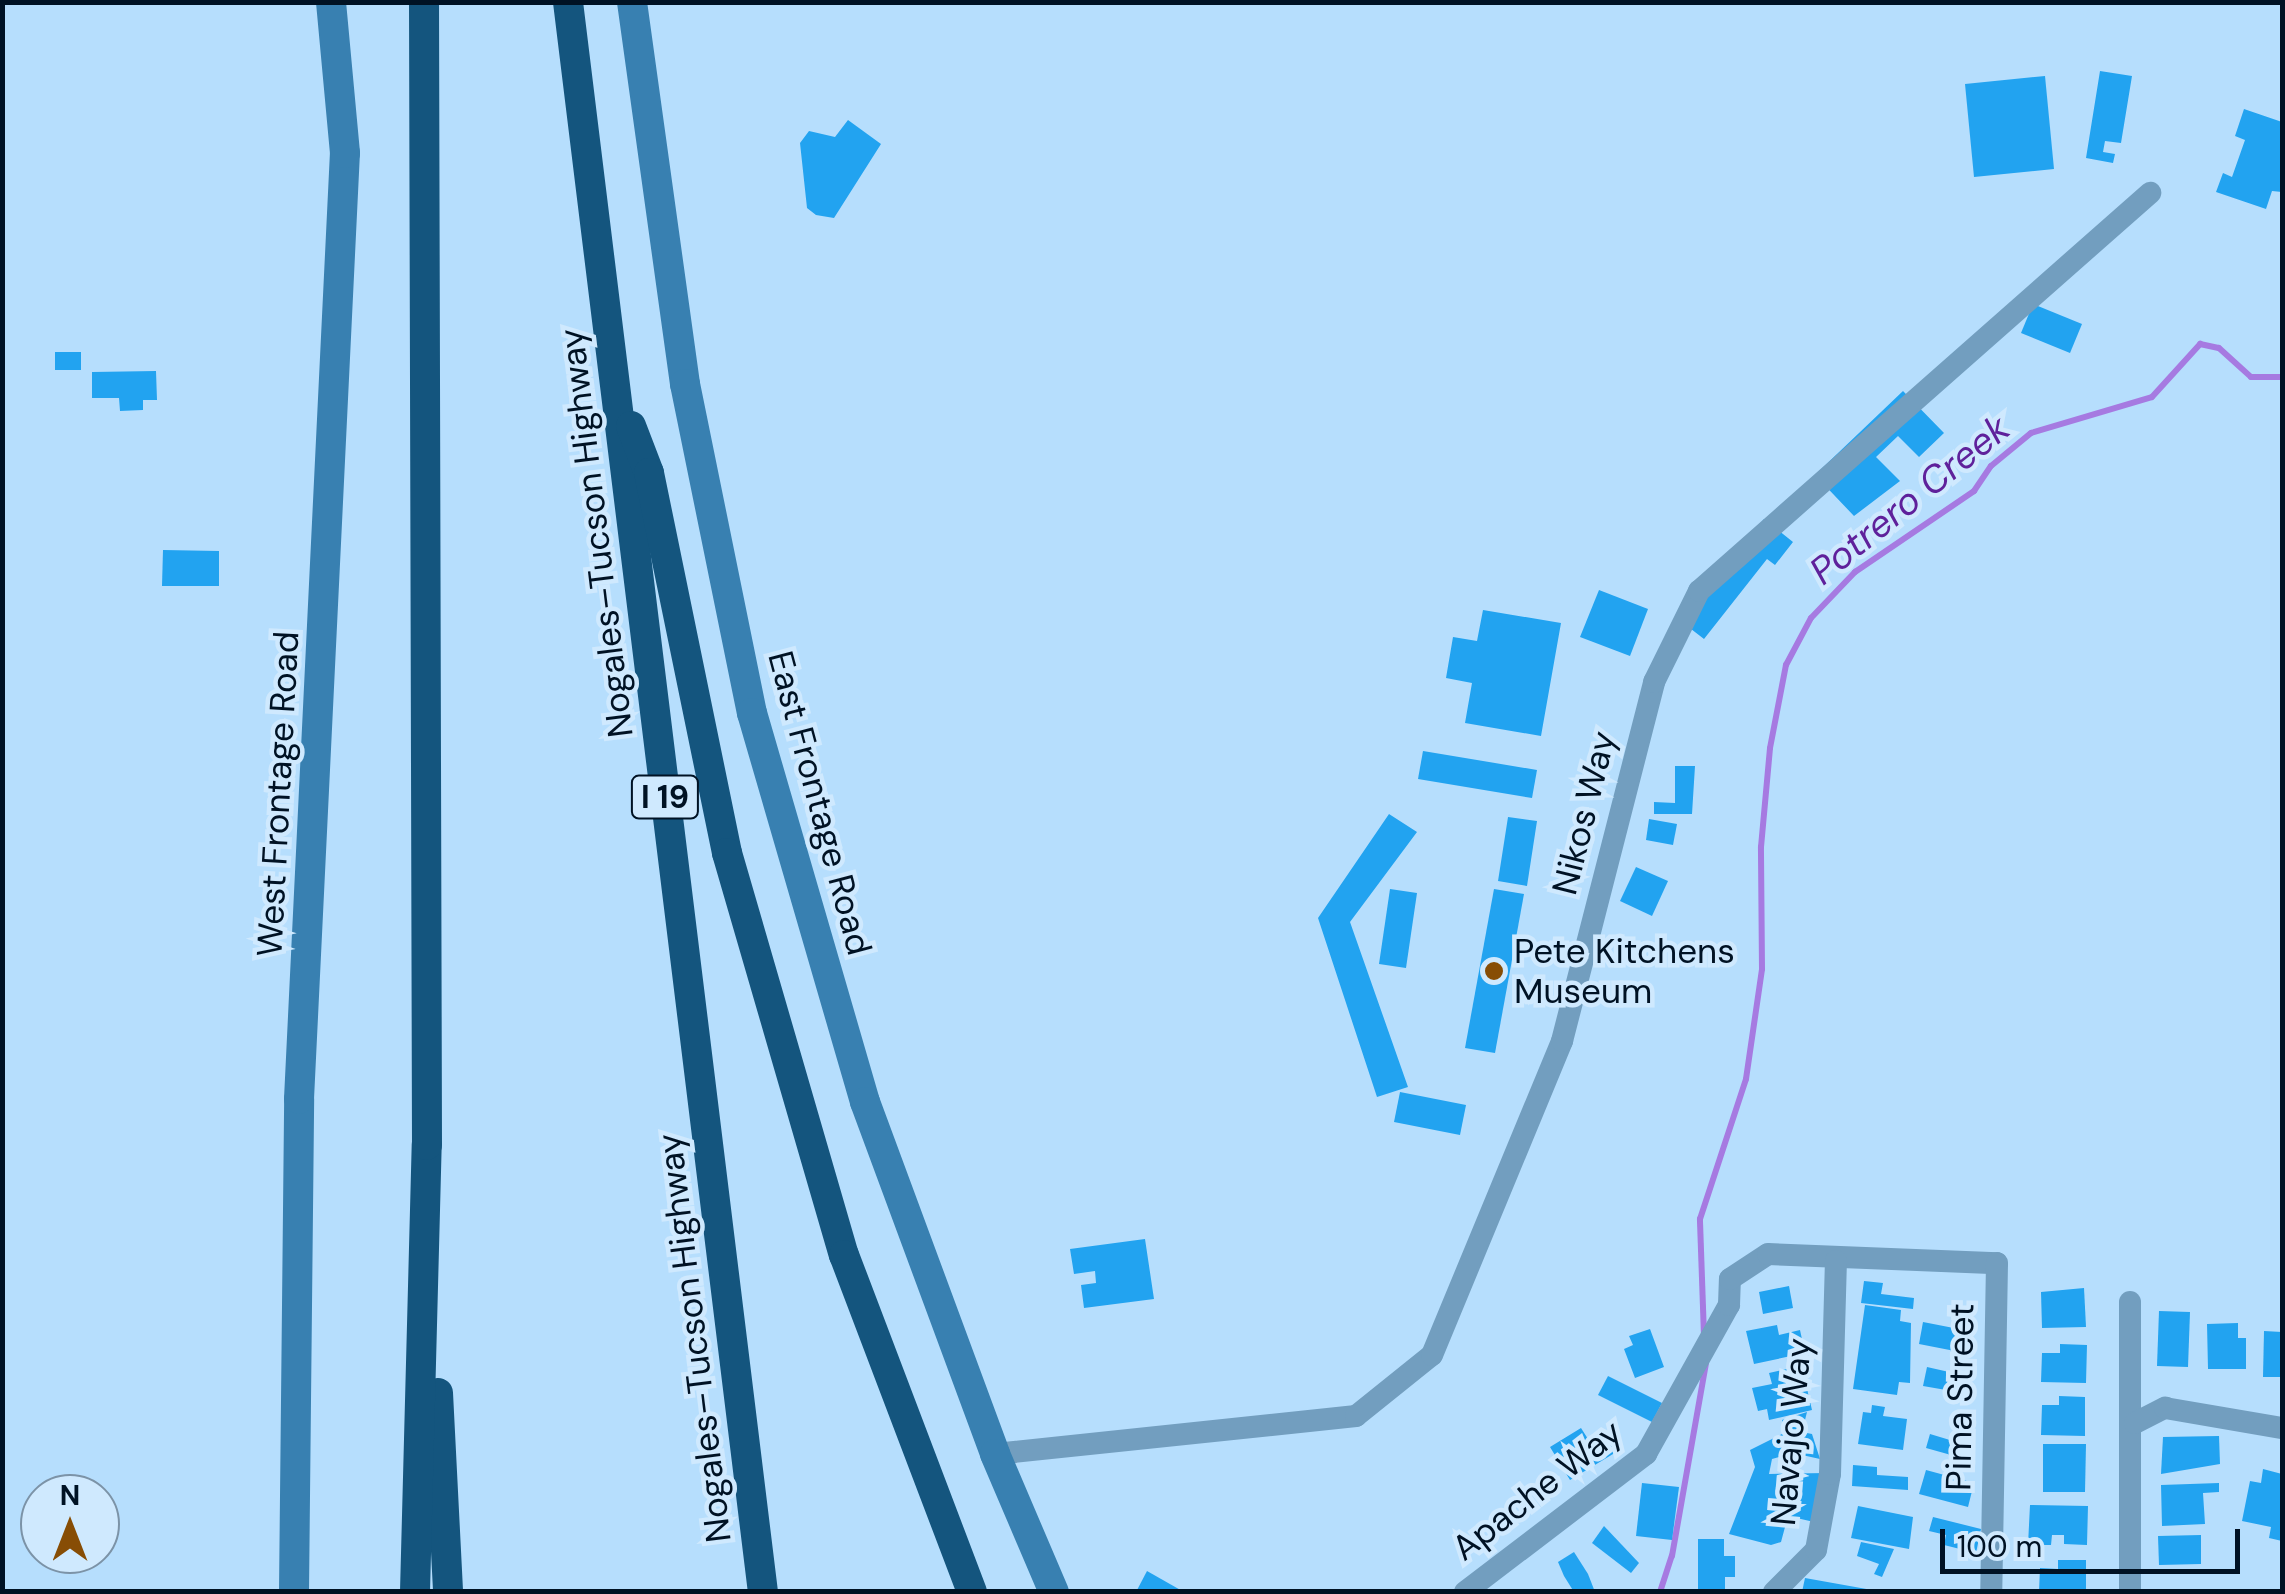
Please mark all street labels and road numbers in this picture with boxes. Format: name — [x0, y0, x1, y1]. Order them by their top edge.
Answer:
street label: Nogales–Tucson Highway — [550, 326, 642, 740]
street label: West Frontage Road — [249, 630, 307, 958]
street label: East Frontage Road — [759, 647, 881, 959]
street label: Nikos Way — [1543, 727, 1625, 899]
road number: I 19 — [630, 770, 700, 824]
street label: Nogales–Tucson Highway — [648, 1131, 740, 1545]
street label: Pima Street — [1937, 1303, 1983, 1491]
street label: Navajo Way — [1762, 1337, 1820, 1527]
street label: Apache Way — [1444, 1411, 1630, 1569]

